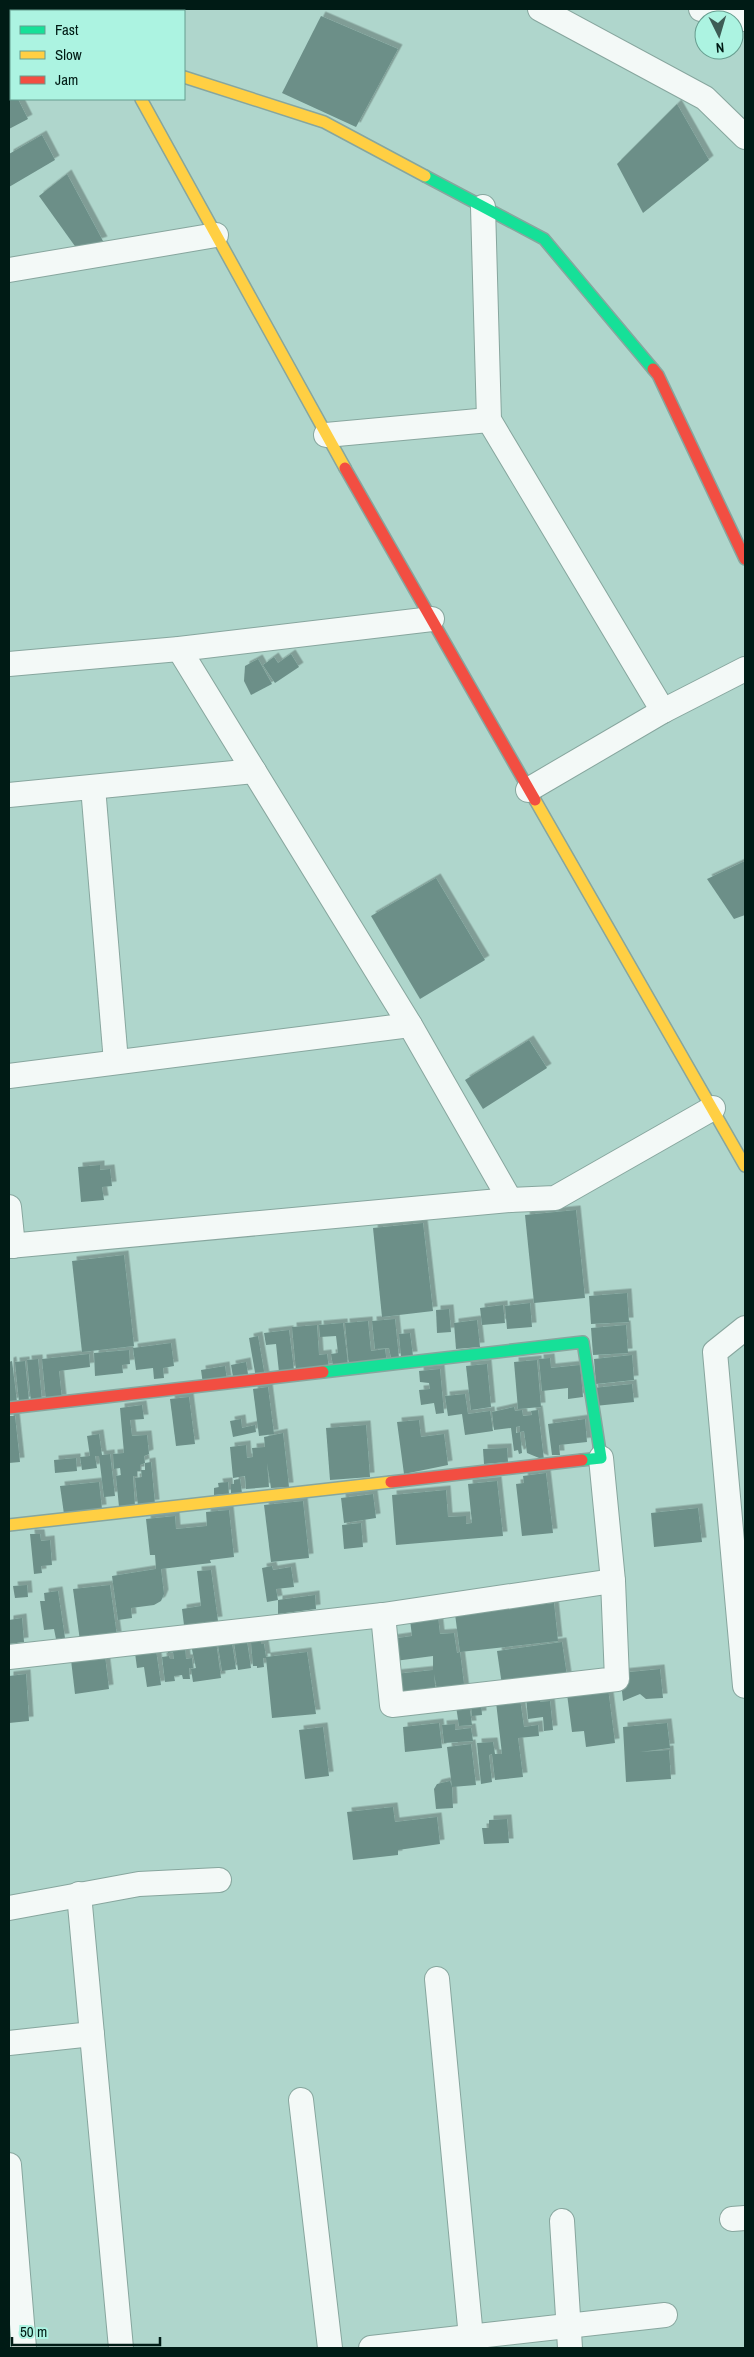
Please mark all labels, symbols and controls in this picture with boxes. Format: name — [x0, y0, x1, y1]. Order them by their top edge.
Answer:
legend — [10, 10, 185, 100]
north arrow — [694, 10, 744, 60]
text: Fast — [55, 19, 79, 40]
text: N — [715, 39, 725, 57]
text: Slow — [55, 44, 82, 65]
text: Jam — [55, 69, 78, 90]
scale bar — [12, 2314, 160, 2346]
text: 50 m — [20, 2321, 47, 2342]

